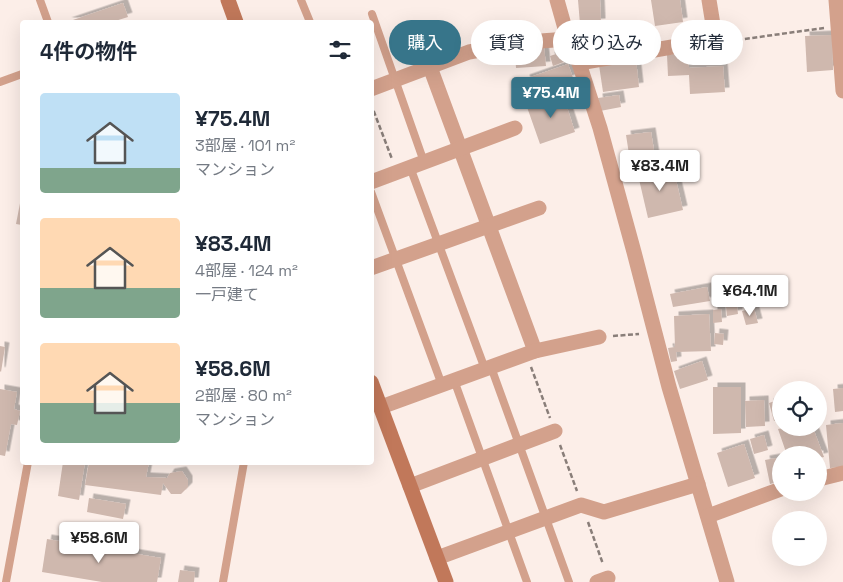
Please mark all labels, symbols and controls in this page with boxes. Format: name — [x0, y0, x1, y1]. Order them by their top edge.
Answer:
chip: 購入 — [389, 20, 461, 65]
chip: 賃貸 — [471, 20, 543, 65]
chip: 絞り込み — [553, 20, 661, 65]
chip: 新着 — [671, 20, 743, 65]
icon: filters — [326, 36, 354, 64]
text: 4件の物件 — [40, 38, 137, 65]
pin: ¥75.4M — [510, 76, 592, 119]
text: ¥75.4M — [522, 82, 580, 103]
text: ¥75.4M — [195, 105, 270, 132]
icon: home — [80, 113, 140, 173]
text: 3部屋 · 101 m² — [195, 135, 295, 156]
pin: ¥83.4M — [619, 150, 701, 192]
text: ¥83.4M — [631, 155, 689, 176]
text: マンション — [195, 159, 275, 180]
text: ¥83.4M — [195, 230, 272, 257]
icon: home — [80, 238, 140, 298]
text: 4部屋 · 124 m² — [195, 260, 298, 281]
pin: ¥64.1M — [709, 274, 791, 317]
text: ¥64.1M — [722, 280, 778, 301]
text: 一戸建て — [195, 284, 259, 305]
text: ¥58.6M — [195, 355, 271, 382]
icon: home — [80, 363, 140, 423]
map controls — [772, 381, 827, 566]
button: locate — [772, 381, 827, 436]
text: 2部屋 · 80 m² — [195, 385, 292, 406]
text: マンション — [195, 409, 275, 430]
button: + — [772, 446, 827, 501]
button: − — [772, 511, 827, 566]
pin: ¥58.6M — [58, 522, 140, 564]
text: ¥58.6M — [70, 527, 128, 548]

